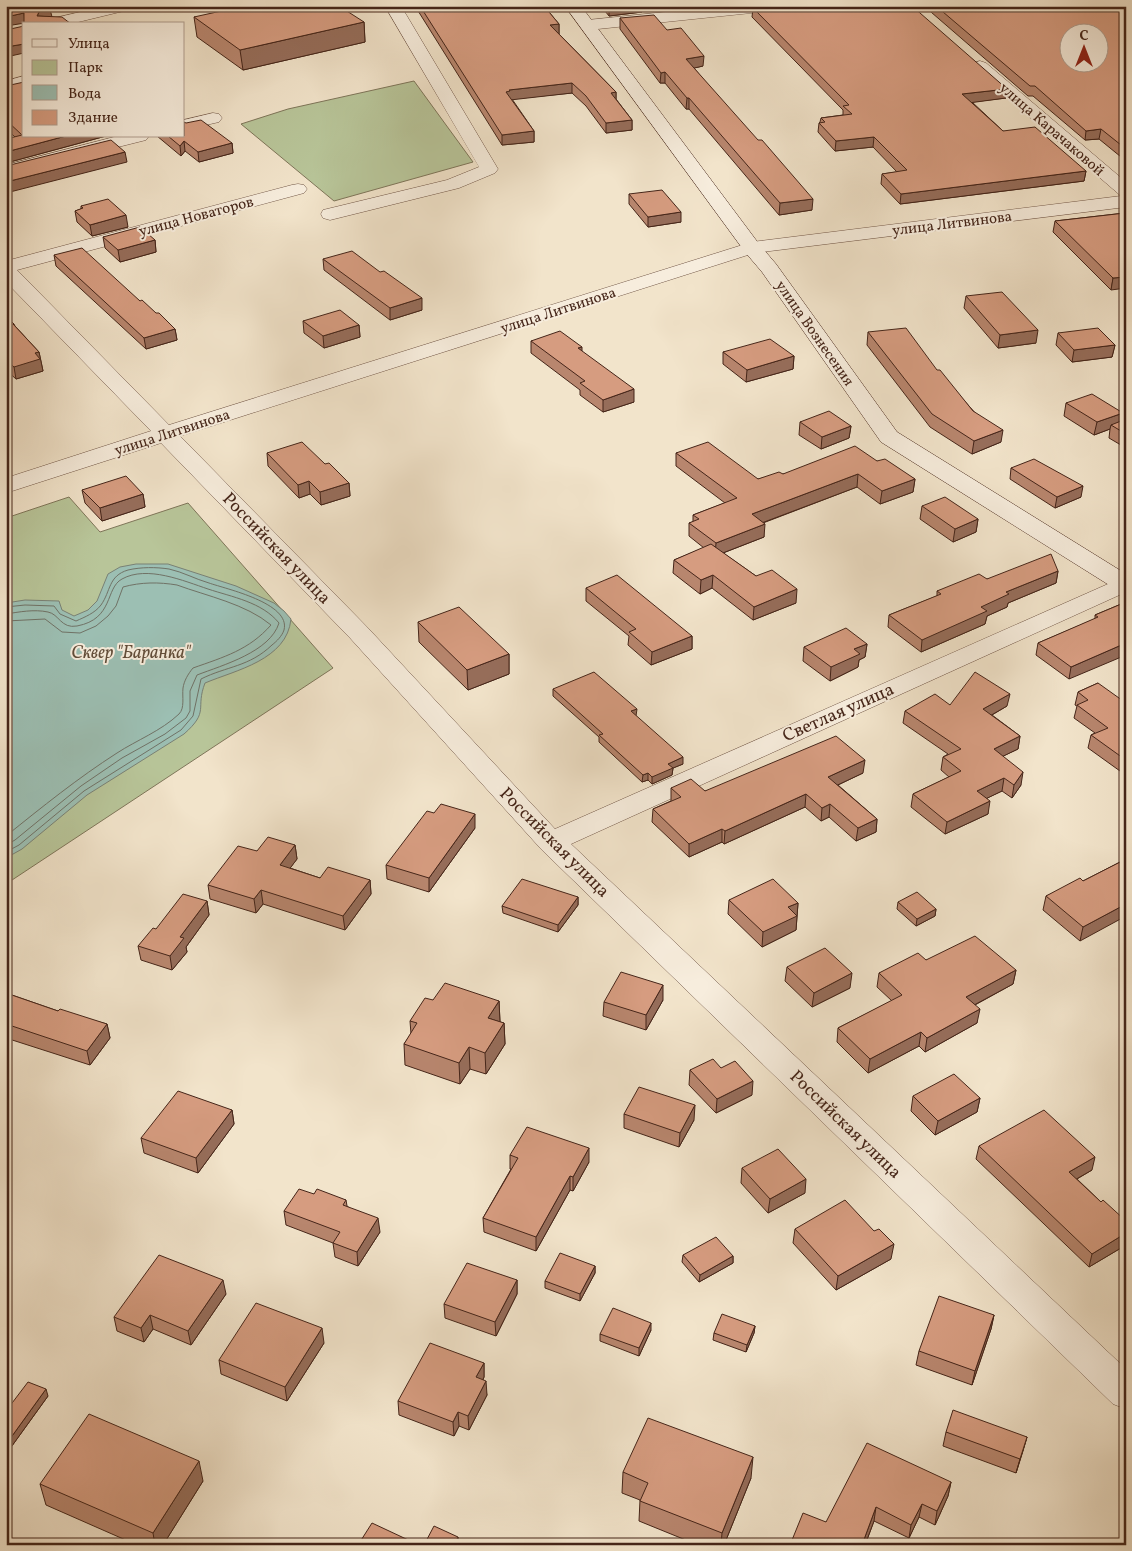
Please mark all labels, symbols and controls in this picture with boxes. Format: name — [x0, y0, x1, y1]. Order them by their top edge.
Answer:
legend — [22, 22, 185, 138]
north arrow — [1060, 22, 1110, 72]
text: С — [1079, 27, 1089, 46]
text: Улица — [68, 34, 110, 55]
text: Парк — [68, 58, 103, 79]
street label: улица Карачаковой — [994, 78, 1108, 182]
text: Вода — [68, 84, 101, 105]
text: Здание — [68, 108, 118, 129]
street label: улица Новаторов — [137, 192, 256, 243]
street label: улица Литвинова — [891, 207, 1013, 242]
street label: улица Вознесения — [769, 277, 858, 391]
street label: улица Литвинова — [498, 283, 619, 340]
street label: улица Литвинова — [112, 405, 233, 462]
street label: Российская улица — [216, 488, 336, 611]
park label: Сквер "Баранка" — [71, 641, 192, 666]
street label: Светлая улица — [779, 678, 898, 749]
street label: Российская улица — [493, 782, 615, 904]
street label: Российская улица — [783, 1065, 906, 1185]

